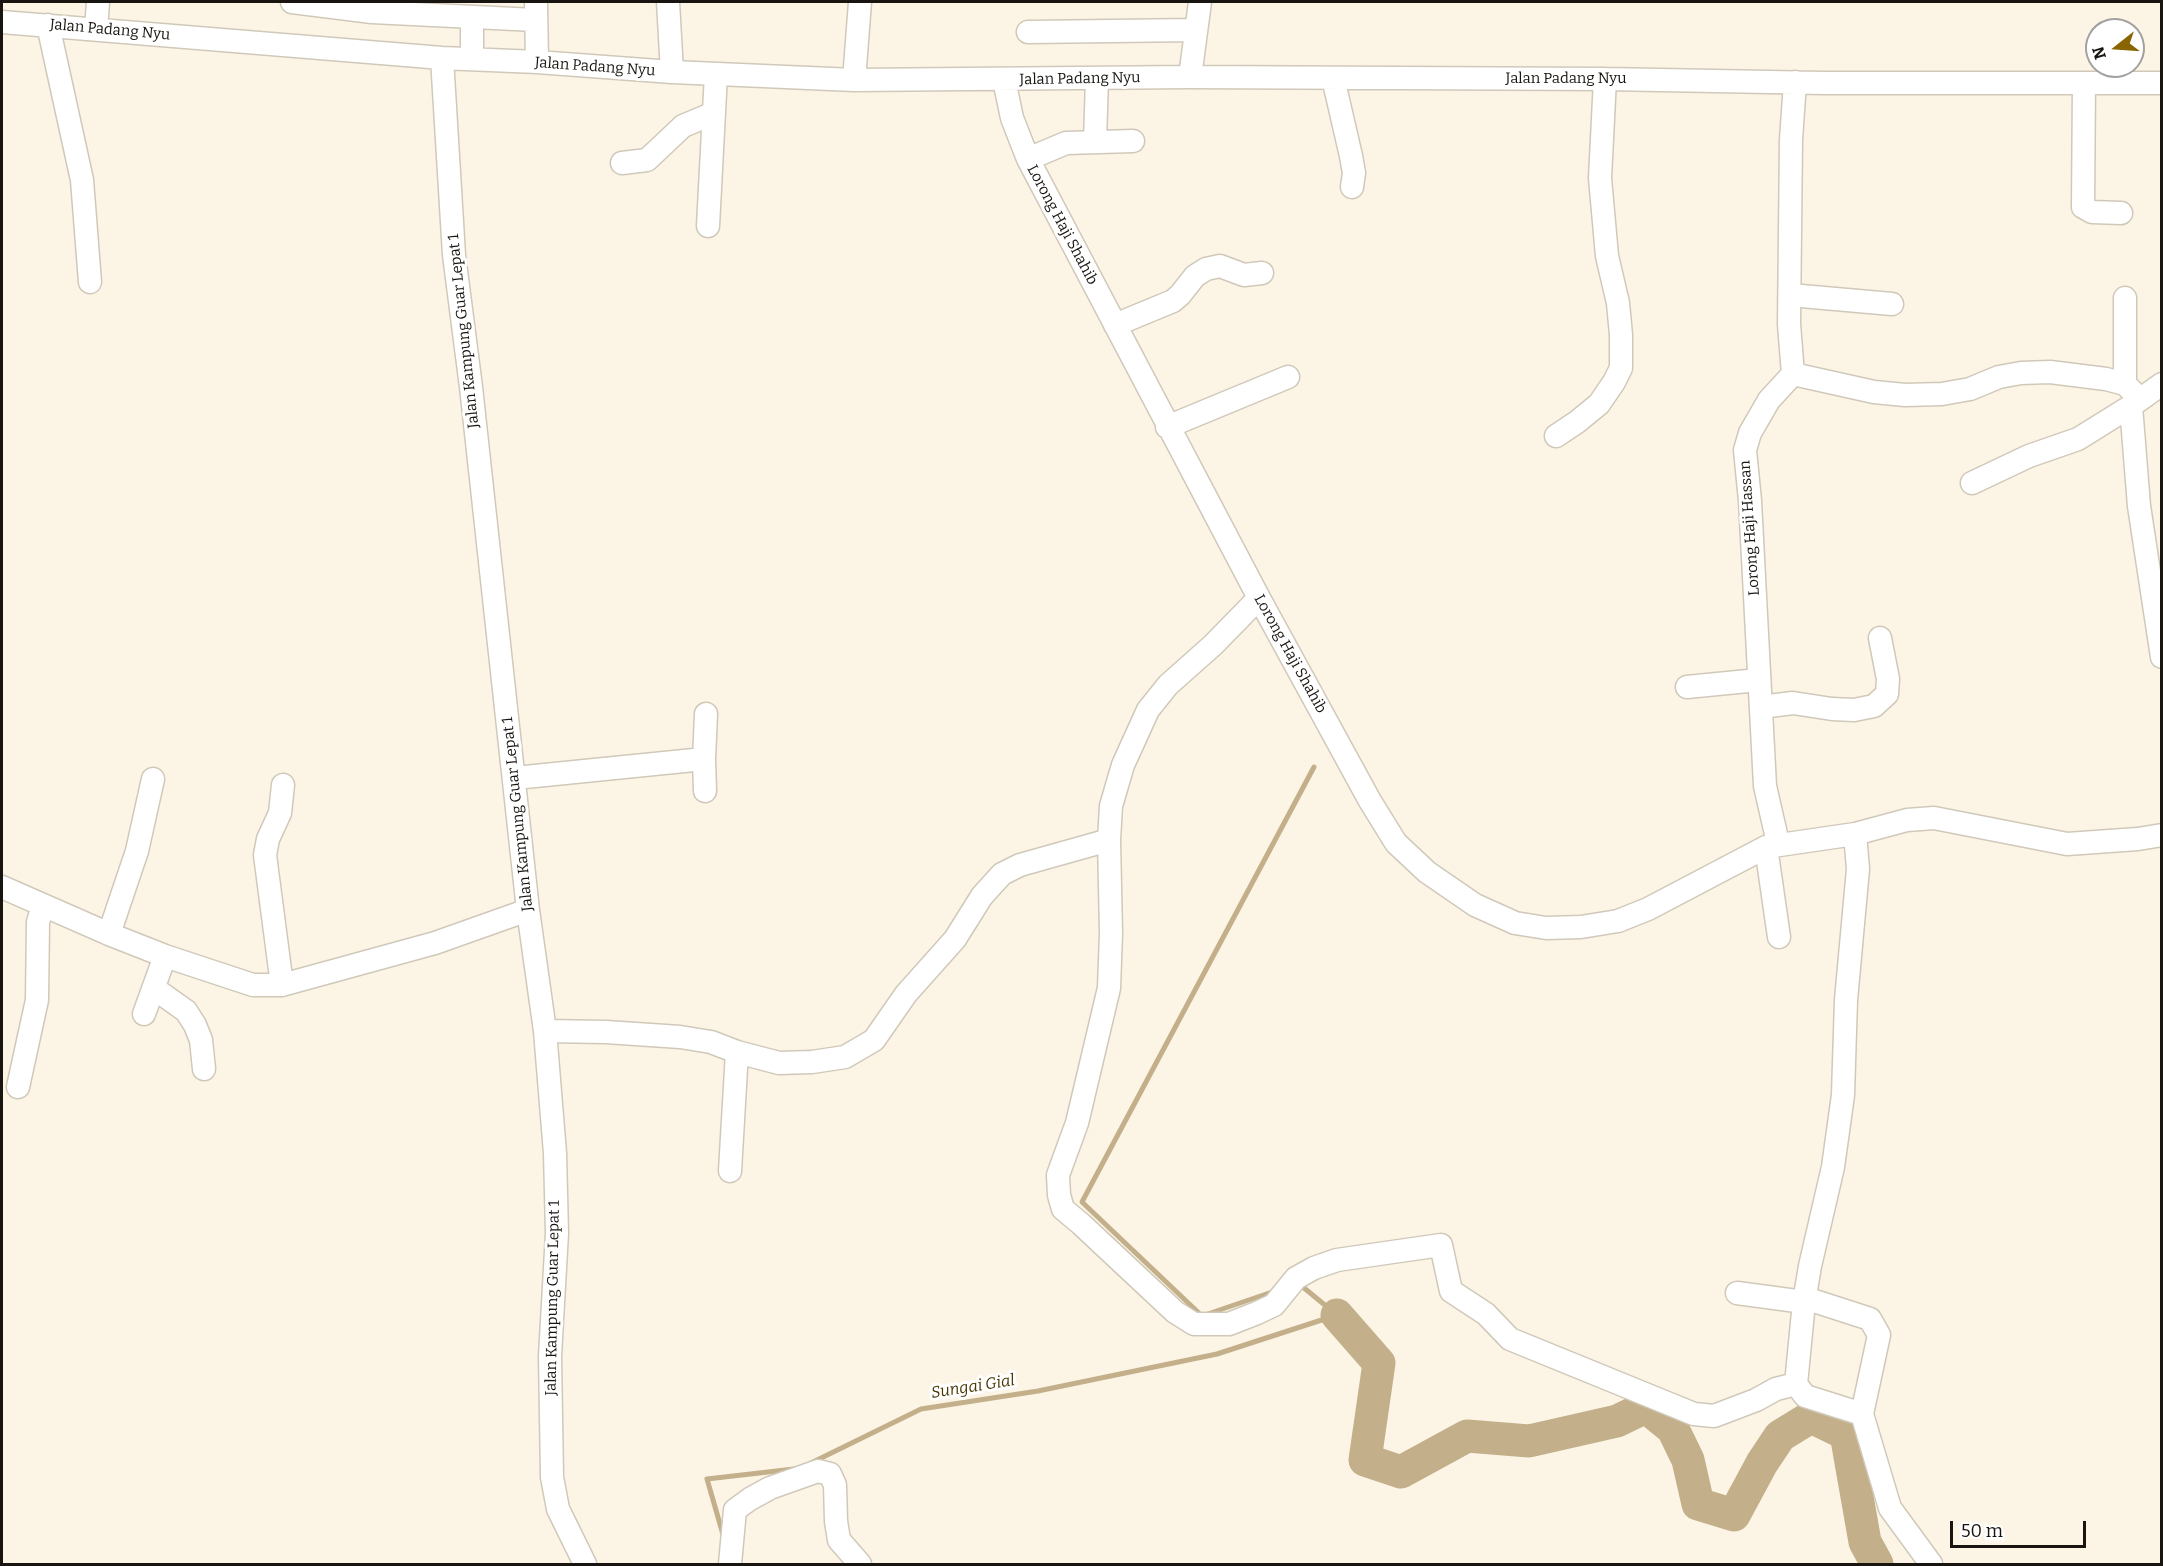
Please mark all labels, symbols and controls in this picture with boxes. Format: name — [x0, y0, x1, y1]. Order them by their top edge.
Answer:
street label: Jalan Padang Nyu — [49, 16, 171, 44]
north arrow — [2085, 18, 2145, 78]
text: N — [2088, 44, 2110, 62]
street label: Jalan Padang Nyu — [534, 54, 656, 80]
street label: Jalan Padang Nyu — [1019, 69, 1141, 89]
street label: Jalan Padang Nyu — [1506, 70, 1626, 88]
street label: Lorong Haji Shahib — [1023, 162, 1101, 288]
street label: Jalan Kampung Guar Lepat 1 — [445, 233, 483, 429]
street label: Lorong Haji Hassan — [1736, 460, 1764, 596]
street label: Lorong Haji Shahib — [1250, 591, 1330, 717]
street label: Jalan Kampung Guar Lepat 1 — [499, 716, 537, 912]
street label: Jalan Kampung Guar Lepat 1 — [542, 1200, 564, 1396]
water label: Sungai Gial — [930, 1371, 1016, 1403]
scale bar — [1953, 1509, 2090, 1547]
text: 50 m — [1961, 1520, 2003, 1542]

